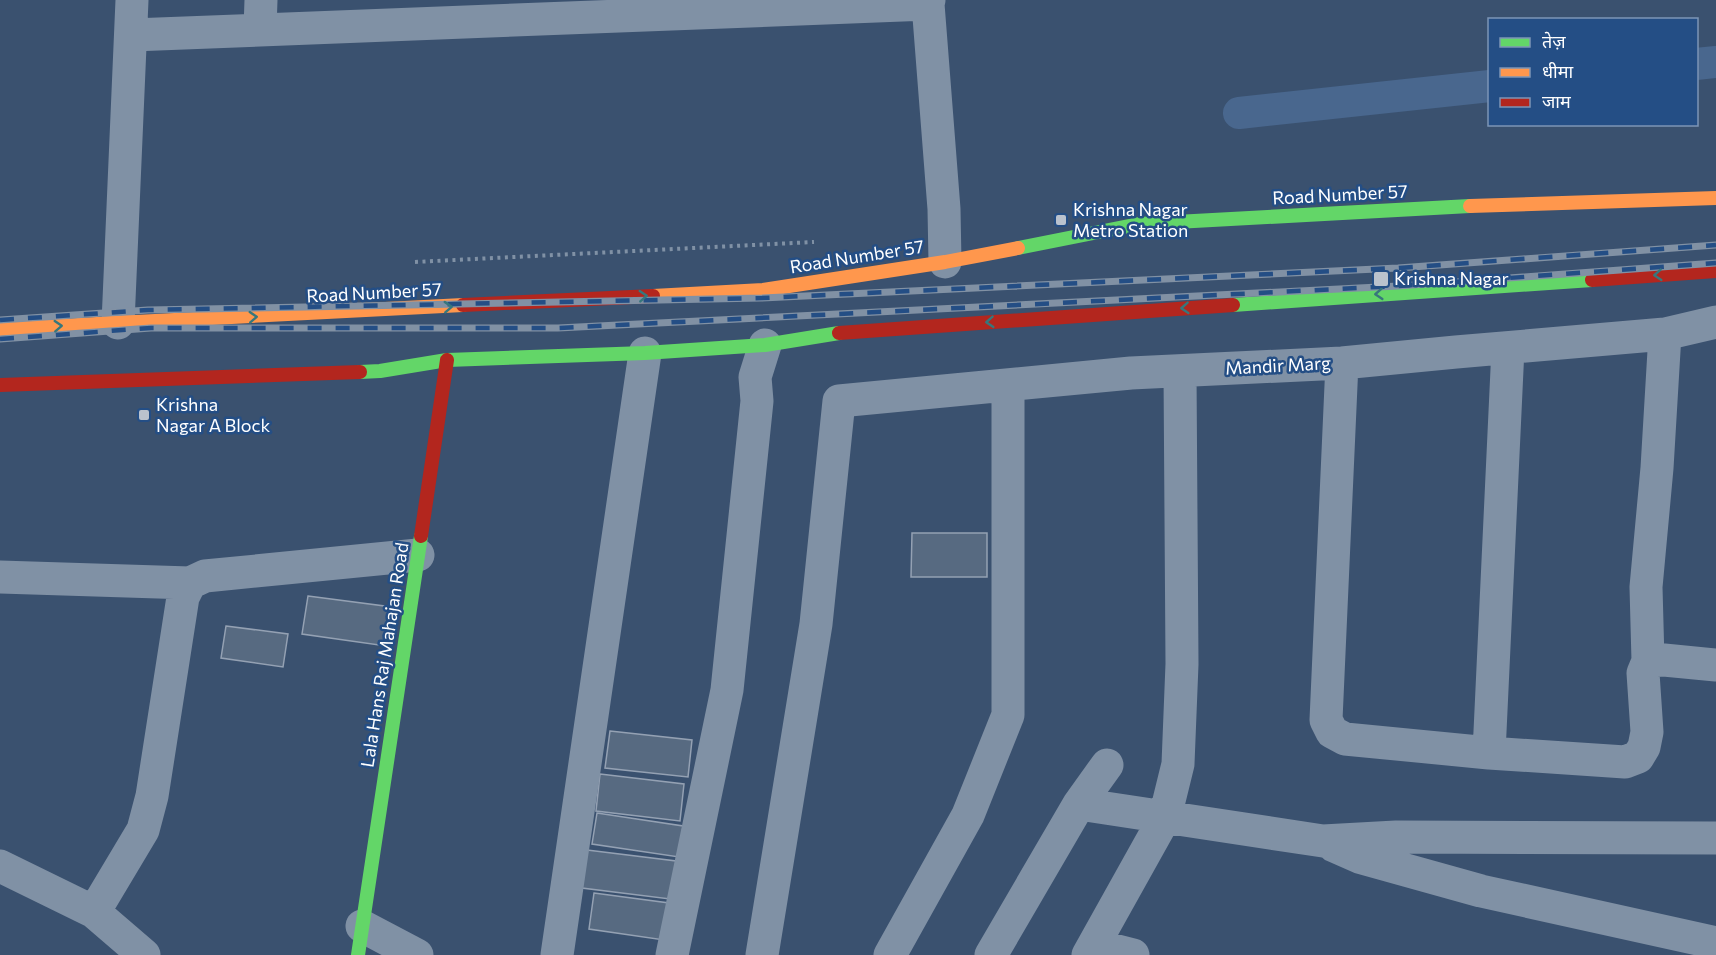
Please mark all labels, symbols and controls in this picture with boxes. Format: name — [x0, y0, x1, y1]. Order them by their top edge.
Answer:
legend — [1488, 18, 1698, 126]
text: तेज़ — [1542, 30, 1566, 52]
text: धीमा — [1542, 60, 1573, 82]
text: जाम — [1542, 90, 1572, 112]
street label: Road Number 57 — [1272, 179, 1408, 209]
place label: Krishna Nagar Metro Station — [1073, 198, 1188, 241]
marker: Krishna Nagar Metro Station — [1054, 213, 1068, 227]
street label: Road Number 57 — [788, 235, 925, 277]
place label: Krishna Nagar — [1394, 267, 1509, 289]
one-way arrow — [1653, 268, 1662, 281]
marker: Krishna Nagar — [1372, 270, 1390, 288]
street label: Road Number 57 — [306, 277, 442, 307]
one-way arrow — [1375, 288, 1384, 301]
one-way arrow — [638, 290, 647, 303]
one-way arrow — [443, 301, 452, 314]
one-way arrow — [1180, 302, 1189, 315]
one-way arrow — [249, 310, 258, 323]
one-way arrow — [986, 316, 995, 329]
one-way arrow — [54, 320, 63, 333]
street label: Mandir Marg — [1225, 351, 1332, 379]
place label: Krishna Nagar A Block — [156, 393, 270, 436]
marker: Krishna Nagar A Block — [137, 408, 151, 422]
street label: Lala Hans Raj Mahajan Road — [355, 541, 413, 769]

